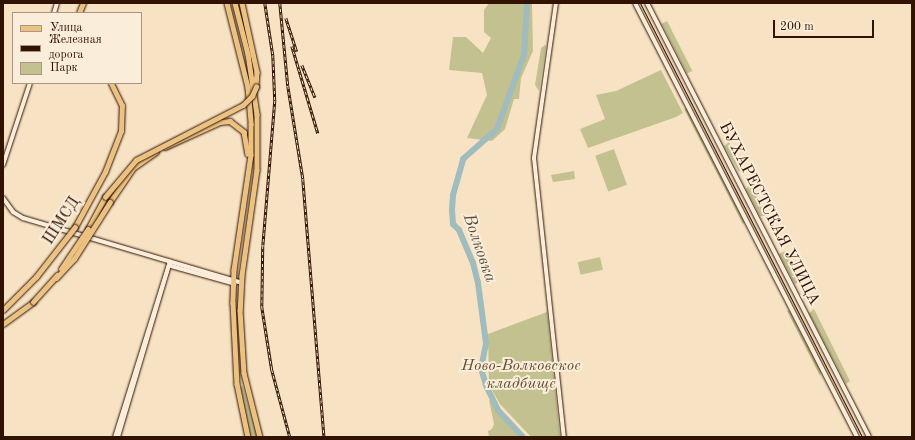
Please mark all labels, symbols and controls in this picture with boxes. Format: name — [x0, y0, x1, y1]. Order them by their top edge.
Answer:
legend — [12, 12, 142, 84]
scale bar — [775, 12, 876, 38]
text: 200 m — [780, 21, 814, 33]
text: Улица — [50, 22, 83, 34]
text: Железная дорога — [49, 34, 102, 61]
text: Парк — [50, 62, 78, 74]
street label: БУХАРЕСТСКАЯ УЛИЦА — [714, 119, 824, 309]
street label: ШМСД — [39, 193, 85, 249]
water label: Волковка — [458, 211, 500, 285]
park label: Ново-Волковское кладбище — [461, 356, 581, 394]

